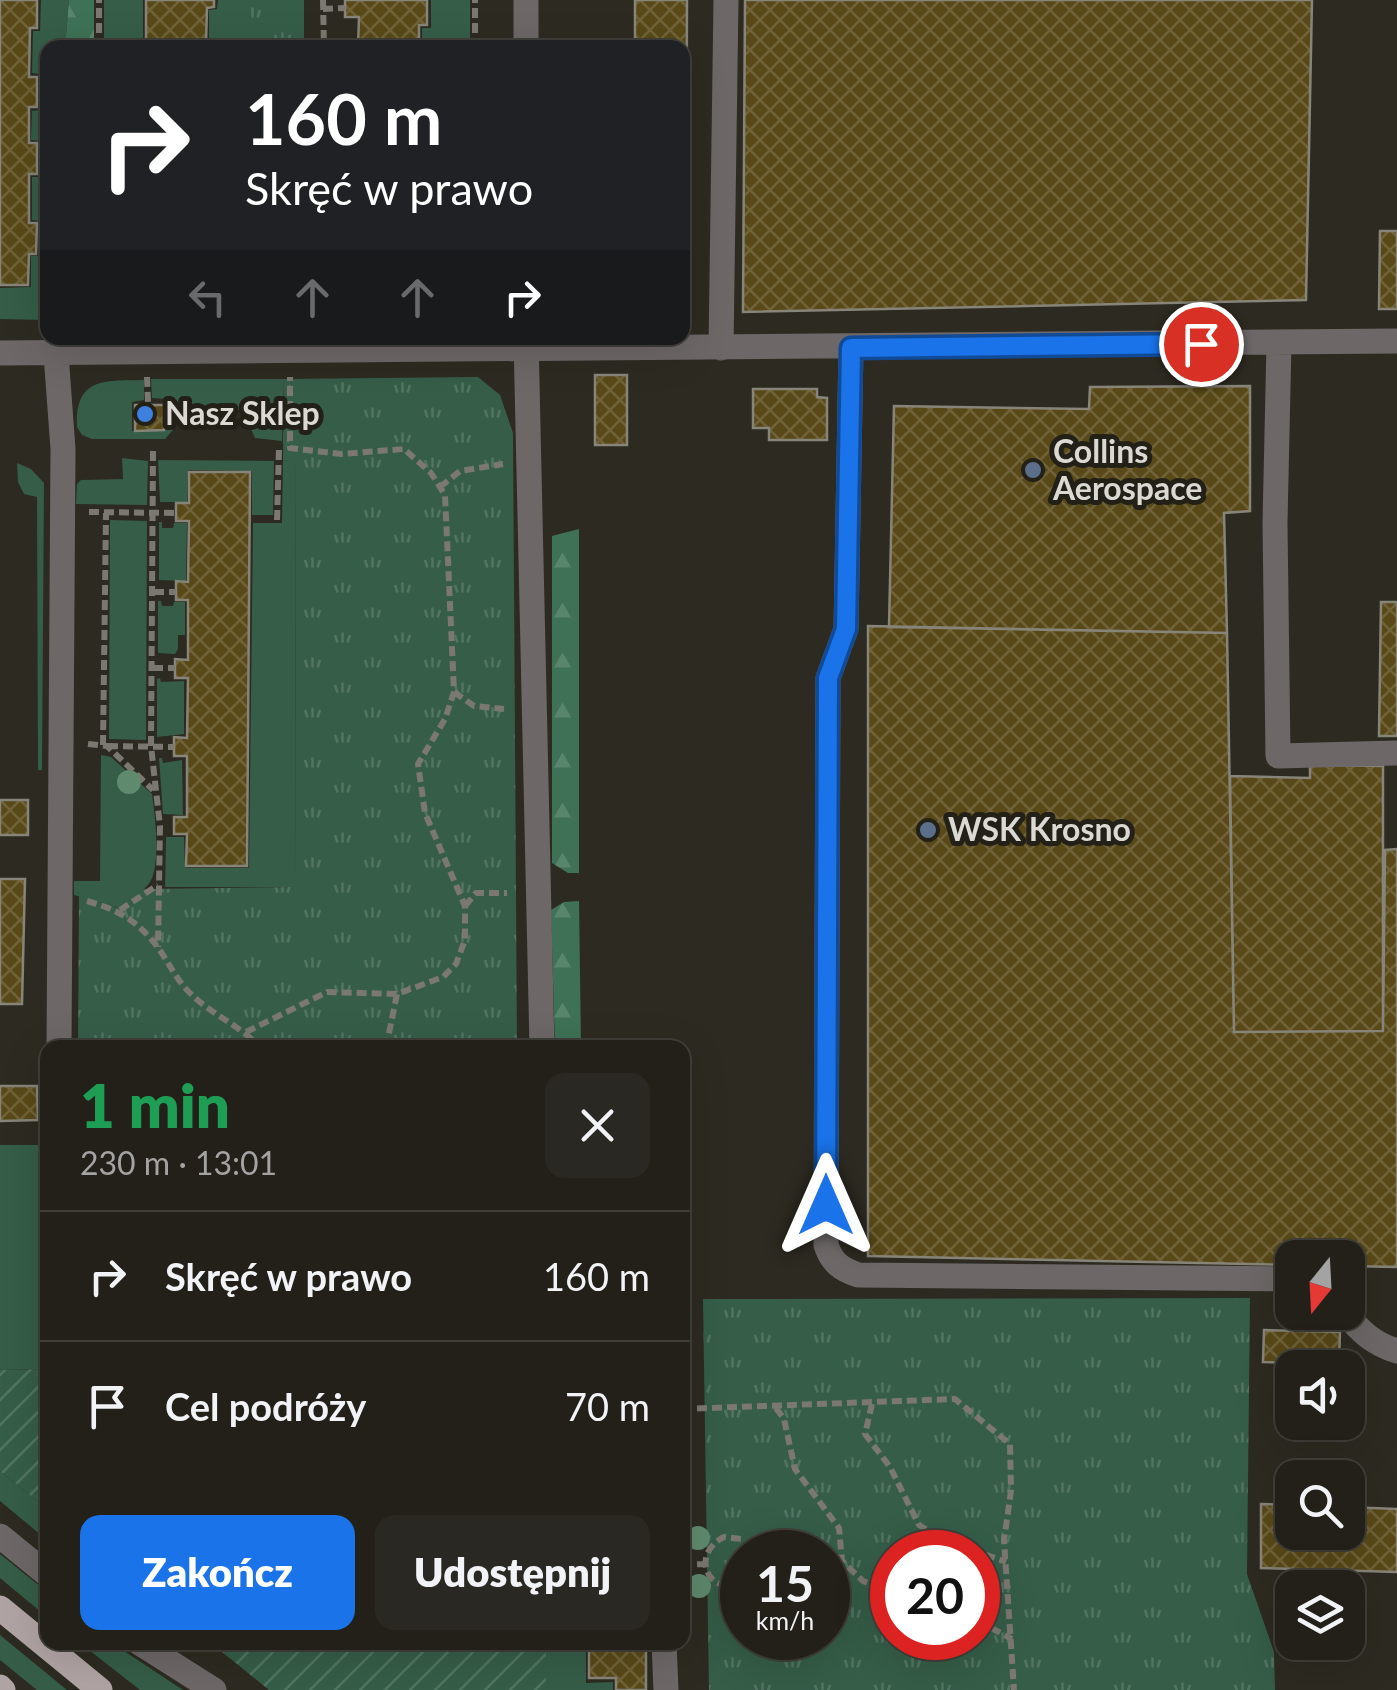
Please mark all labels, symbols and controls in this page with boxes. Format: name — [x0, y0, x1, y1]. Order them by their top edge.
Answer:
text: 160 m — [245, 76, 442, 160]
icon: right — [80, 80, 210, 210]
text: Skręć w prawo — [245, 161, 533, 215]
icon: left — [180, 270, 235, 325]
icon: ahead — [285, 270, 340, 325]
icon: ahead — [390, 270, 445, 325]
icon: right — [495, 270, 550, 325]
pin — [1159, 302, 1244, 387]
icon: arrive — [1174, 317, 1229, 372]
place label: Nasz Sklep — [165, 393, 320, 432]
marker: Nasz Sklep — [134, 403, 156, 425]
place label: Collins Aerospace — [1052, 431, 1202, 507]
marker: Collins Aerospace — [1022, 459, 1044, 481]
place label: WSK Krosno — [948, 809, 1131, 848]
marker: WSK Krosno — [917, 819, 939, 841]
text: 1 min — [80, 1069, 230, 1141]
button: close — [545, 1073, 650, 1178]
text: 230 m · 13:01 — [80, 1143, 277, 1182]
position arrow — [774, 1153, 878, 1257]
north arrow — [1275, 1240, 1365, 1330]
map controls — [1275, 1240, 1365, 1660]
icon: right — [80, 1249, 135, 1304]
text: Skręć w prawo — [165, 1253, 412, 1299]
text: 160 m — [543, 1253, 650, 1299]
button: sound — [1275, 1350, 1365, 1440]
icon: arrive — [80, 1379, 135, 1434]
text: Cel podróży — [165, 1383, 366, 1429]
text: 70 m — [565, 1383, 650, 1429]
button: search — [1275, 1460, 1365, 1550]
button: Zakończ — [80, 1515, 355, 1630]
button: Udostępnij — [375, 1515, 650, 1630]
speed limit sign: 20 — [870, 1530, 1000, 1660]
text: 15 — [756, 1553, 814, 1613]
button: layers — [1275, 1570, 1365, 1660]
text: km/h — [756, 1605, 814, 1635]

